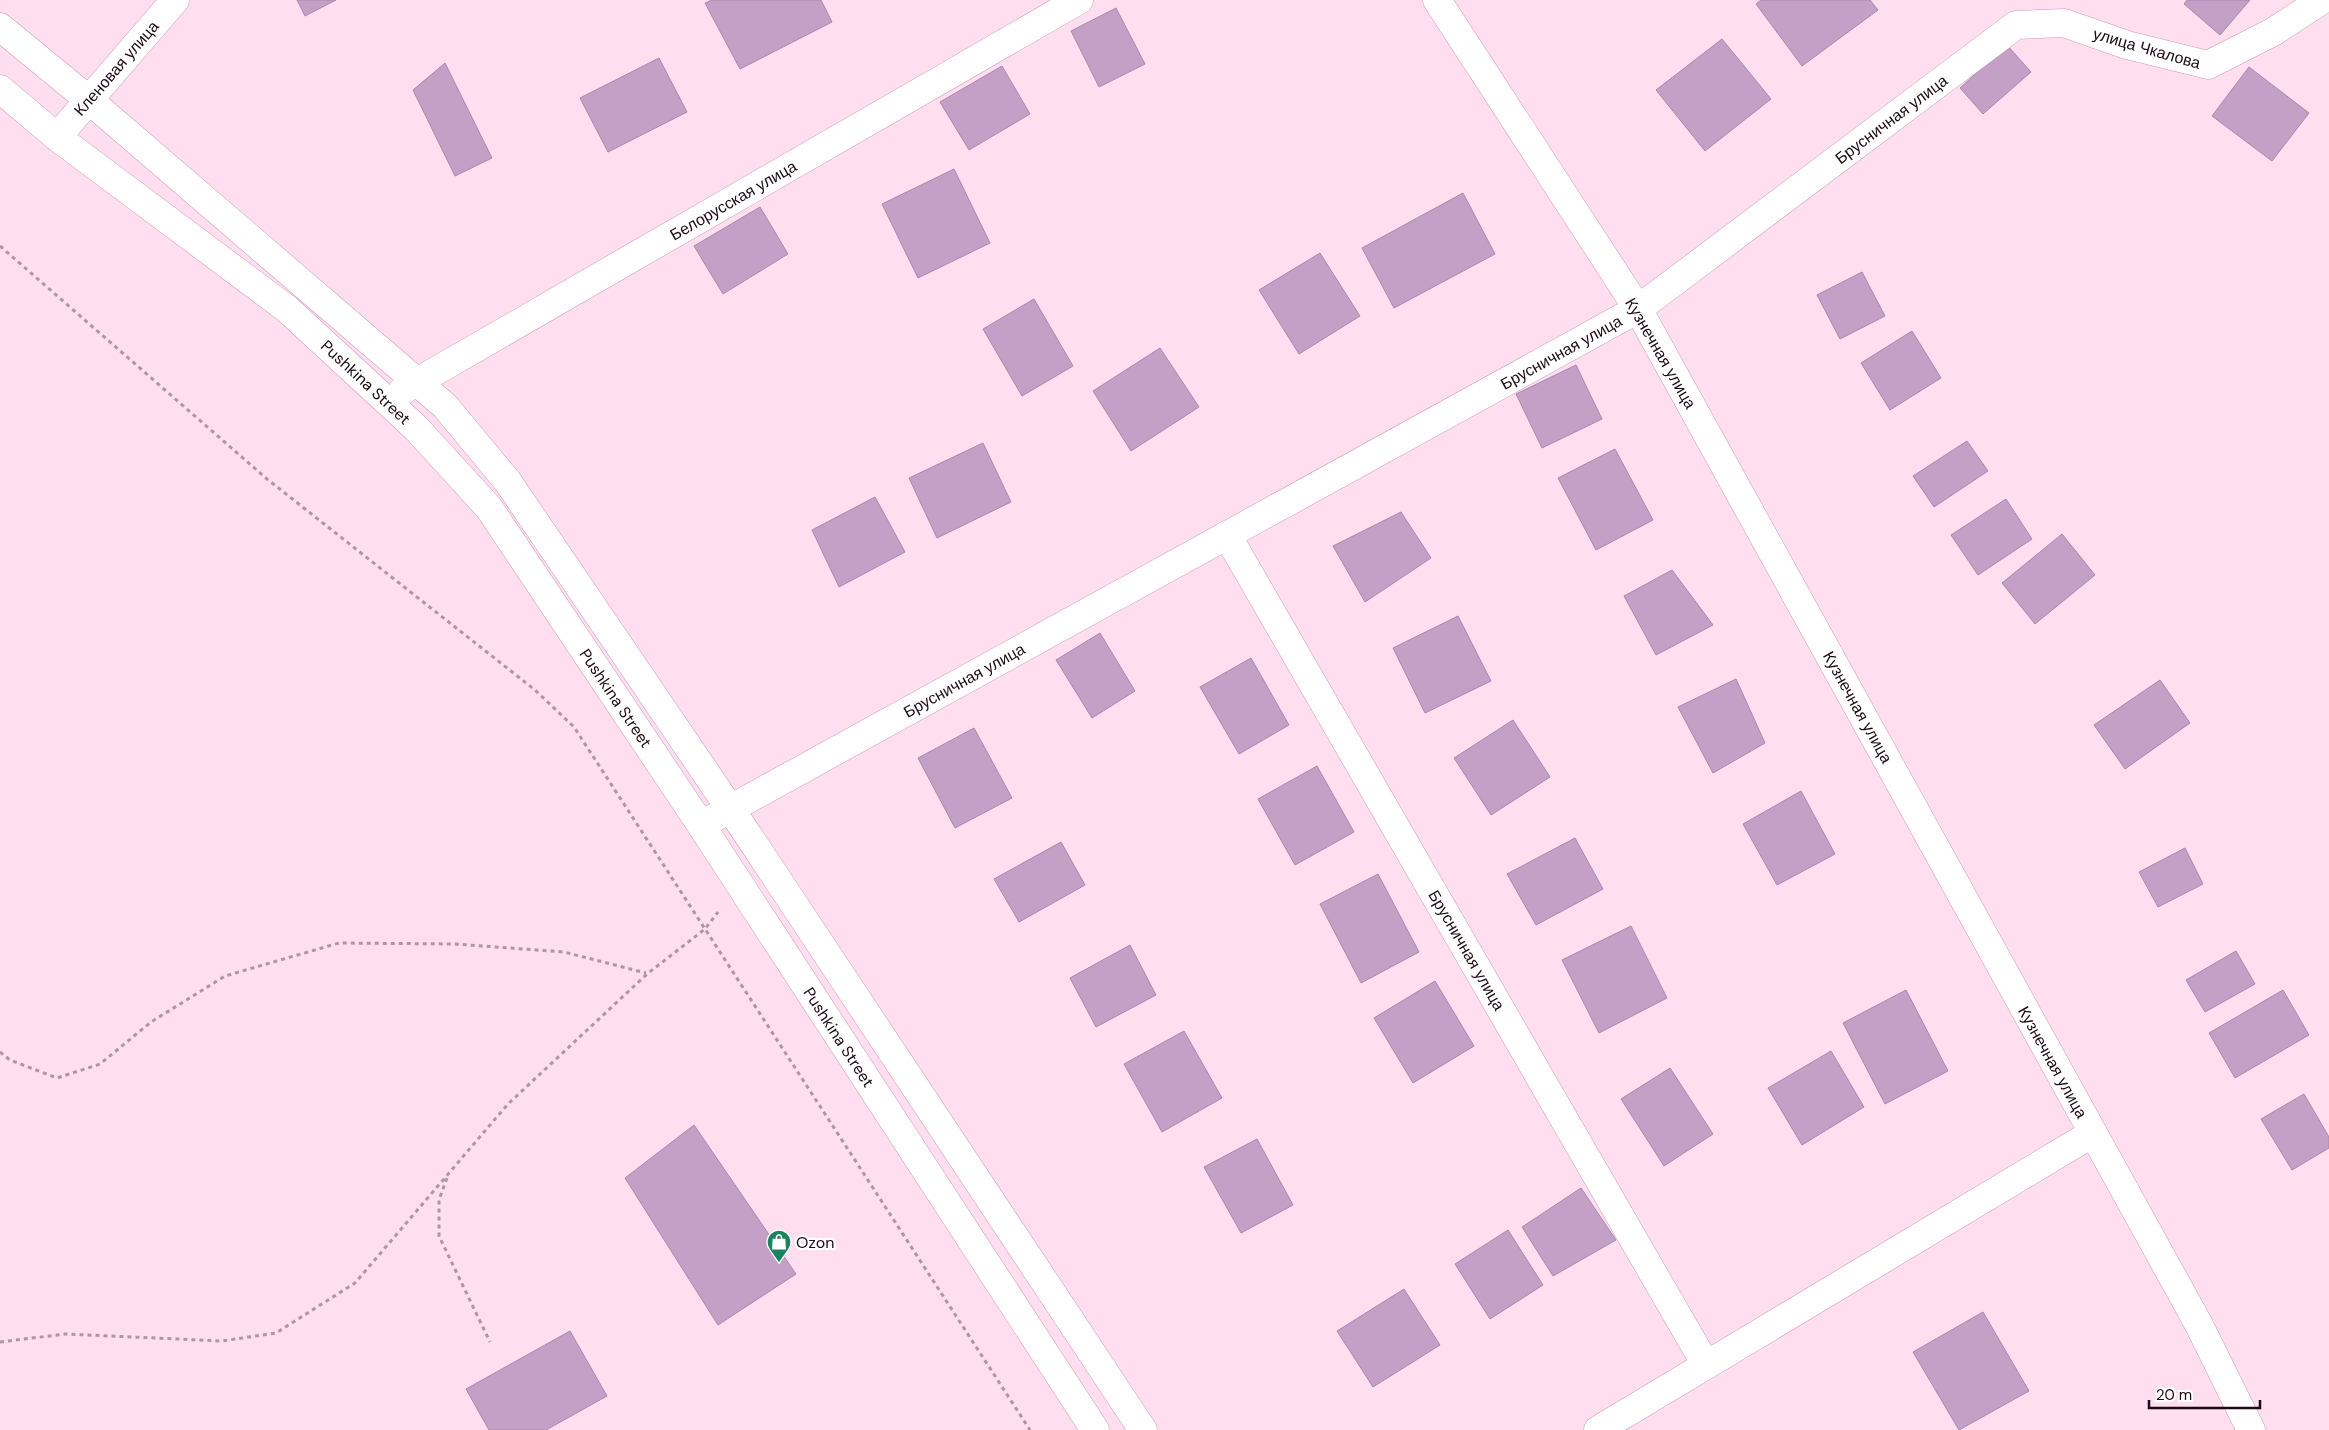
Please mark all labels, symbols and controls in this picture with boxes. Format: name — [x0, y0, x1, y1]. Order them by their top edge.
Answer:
street label: Кленовая улица — [69, 16, 164, 120]
street label: улица Чкалова — [2091, 23, 2203, 74]
street label: Брусничная улица — [1831, 70, 1952, 169]
street label: Белорусская улица — [666, 156, 800, 245]
street label: Кузнечная улица — [1620, 294, 1701, 413]
street label: Брусничная улица — [1497, 310, 1626, 395]
street label: Pushkina Street — [316, 335, 415, 429]
street label: Брусничная улица — [900, 638, 1029, 723]
street label: Pushkina Street — [575, 645, 656, 752]
street label: Кузнечная улица — [1818, 648, 1897, 767]
street label: Брусничная улица — [1424, 886, 1510, 1014]
street label: Pushkina Street — [798, 983, 879, 1091]
street label: Кузнечная улица — [2013, 1003, 2092, 1122]
shop icon: Ozon — [766, 1229, 792, 1263]
place label: Ozon — [796, 1232, 834, 1253]
scale bar — [2149, 1378, 2260, 1410]
text: 20 m — [2156, 1385, 2192, 1405]

